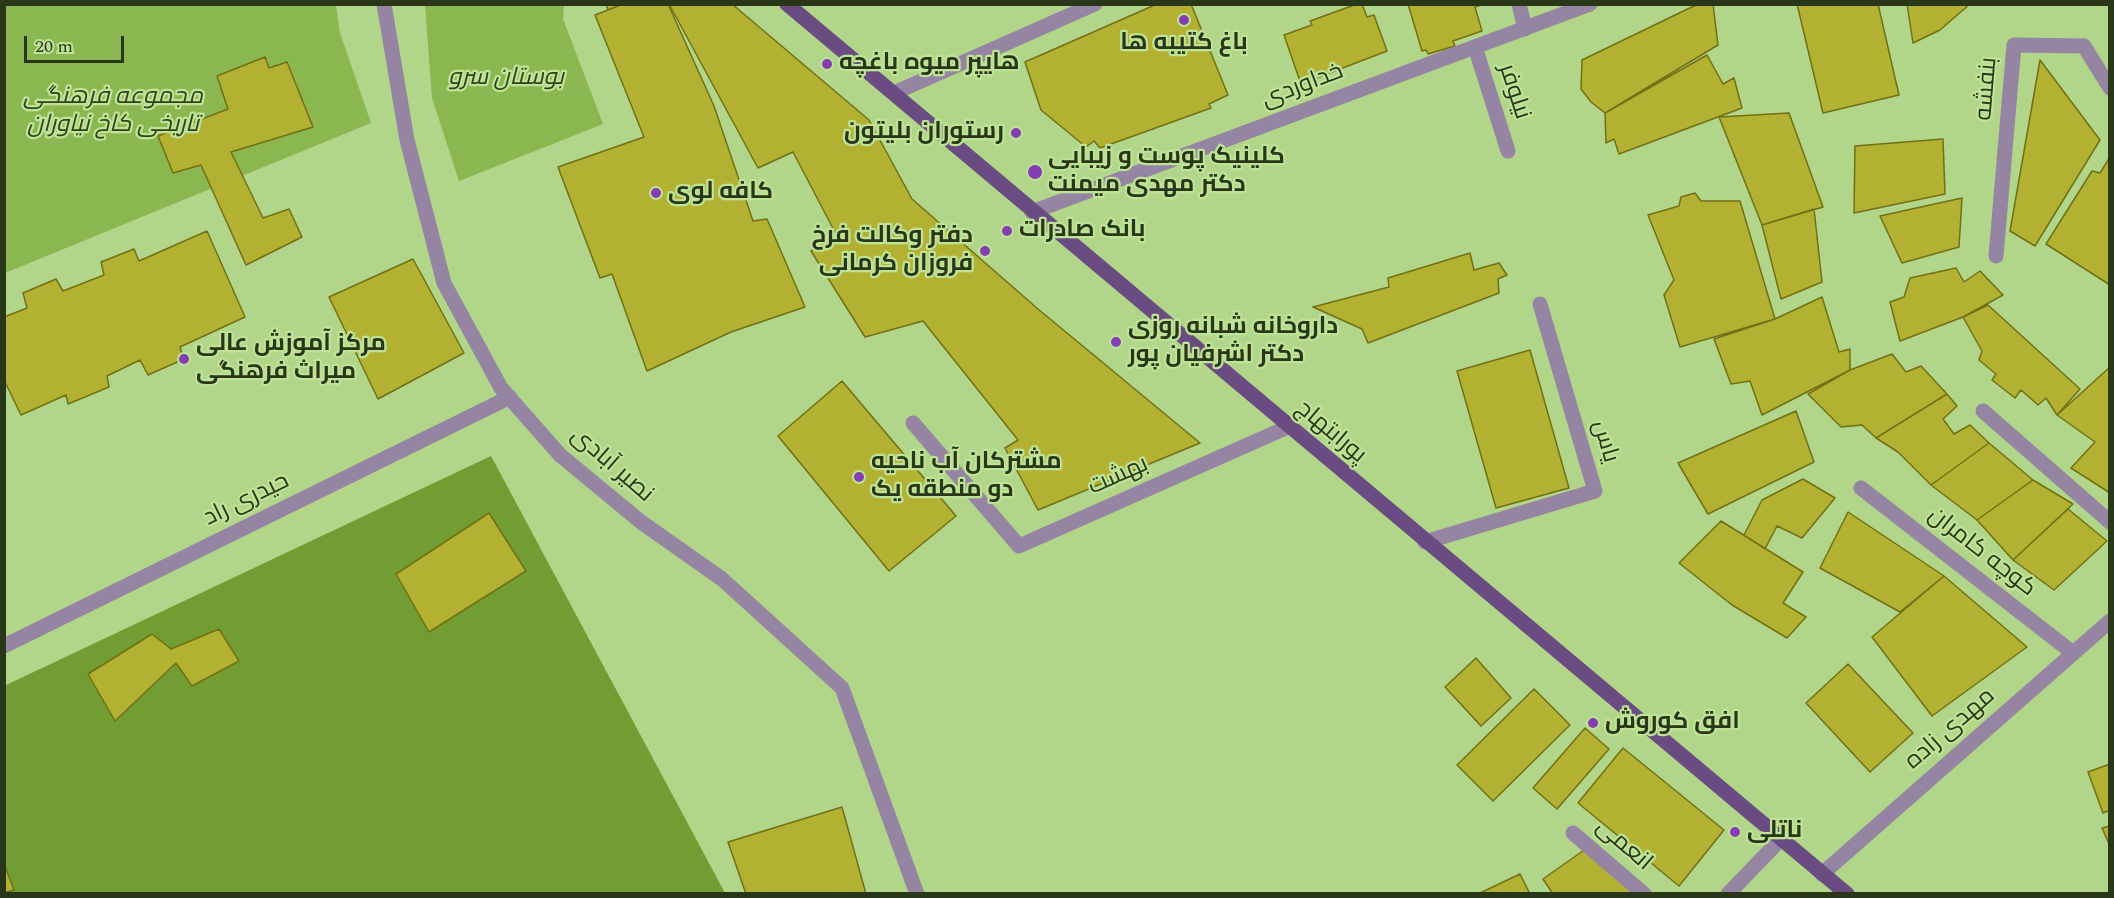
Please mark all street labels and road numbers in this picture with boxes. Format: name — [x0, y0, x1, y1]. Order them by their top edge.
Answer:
street label: بنفشه — [1971, 56, 2005, 122]
street label: خداوردی — [1258, 58, 1348, 116]
street label: نیلوفر — [1491, 61, 1535, 123]
street label: پورابتهاج — [1289, 395, 1371, 471]
street label: یاس — [1584, 418, 1624, 466]
street label: نصیر آبادی — [564, 422, 658, 510]
street label: بهشت — [1085, 451, 1153, 503]
street label: حیدری راد — [200, 468, 294, 534]
street label: کوچه کامران — [1921, 502, 2041, 604]
street label: مهدی زاده — [1900, 683, 2002, 777]
street label: انعمی — [1589, 814, 1657, 878]

